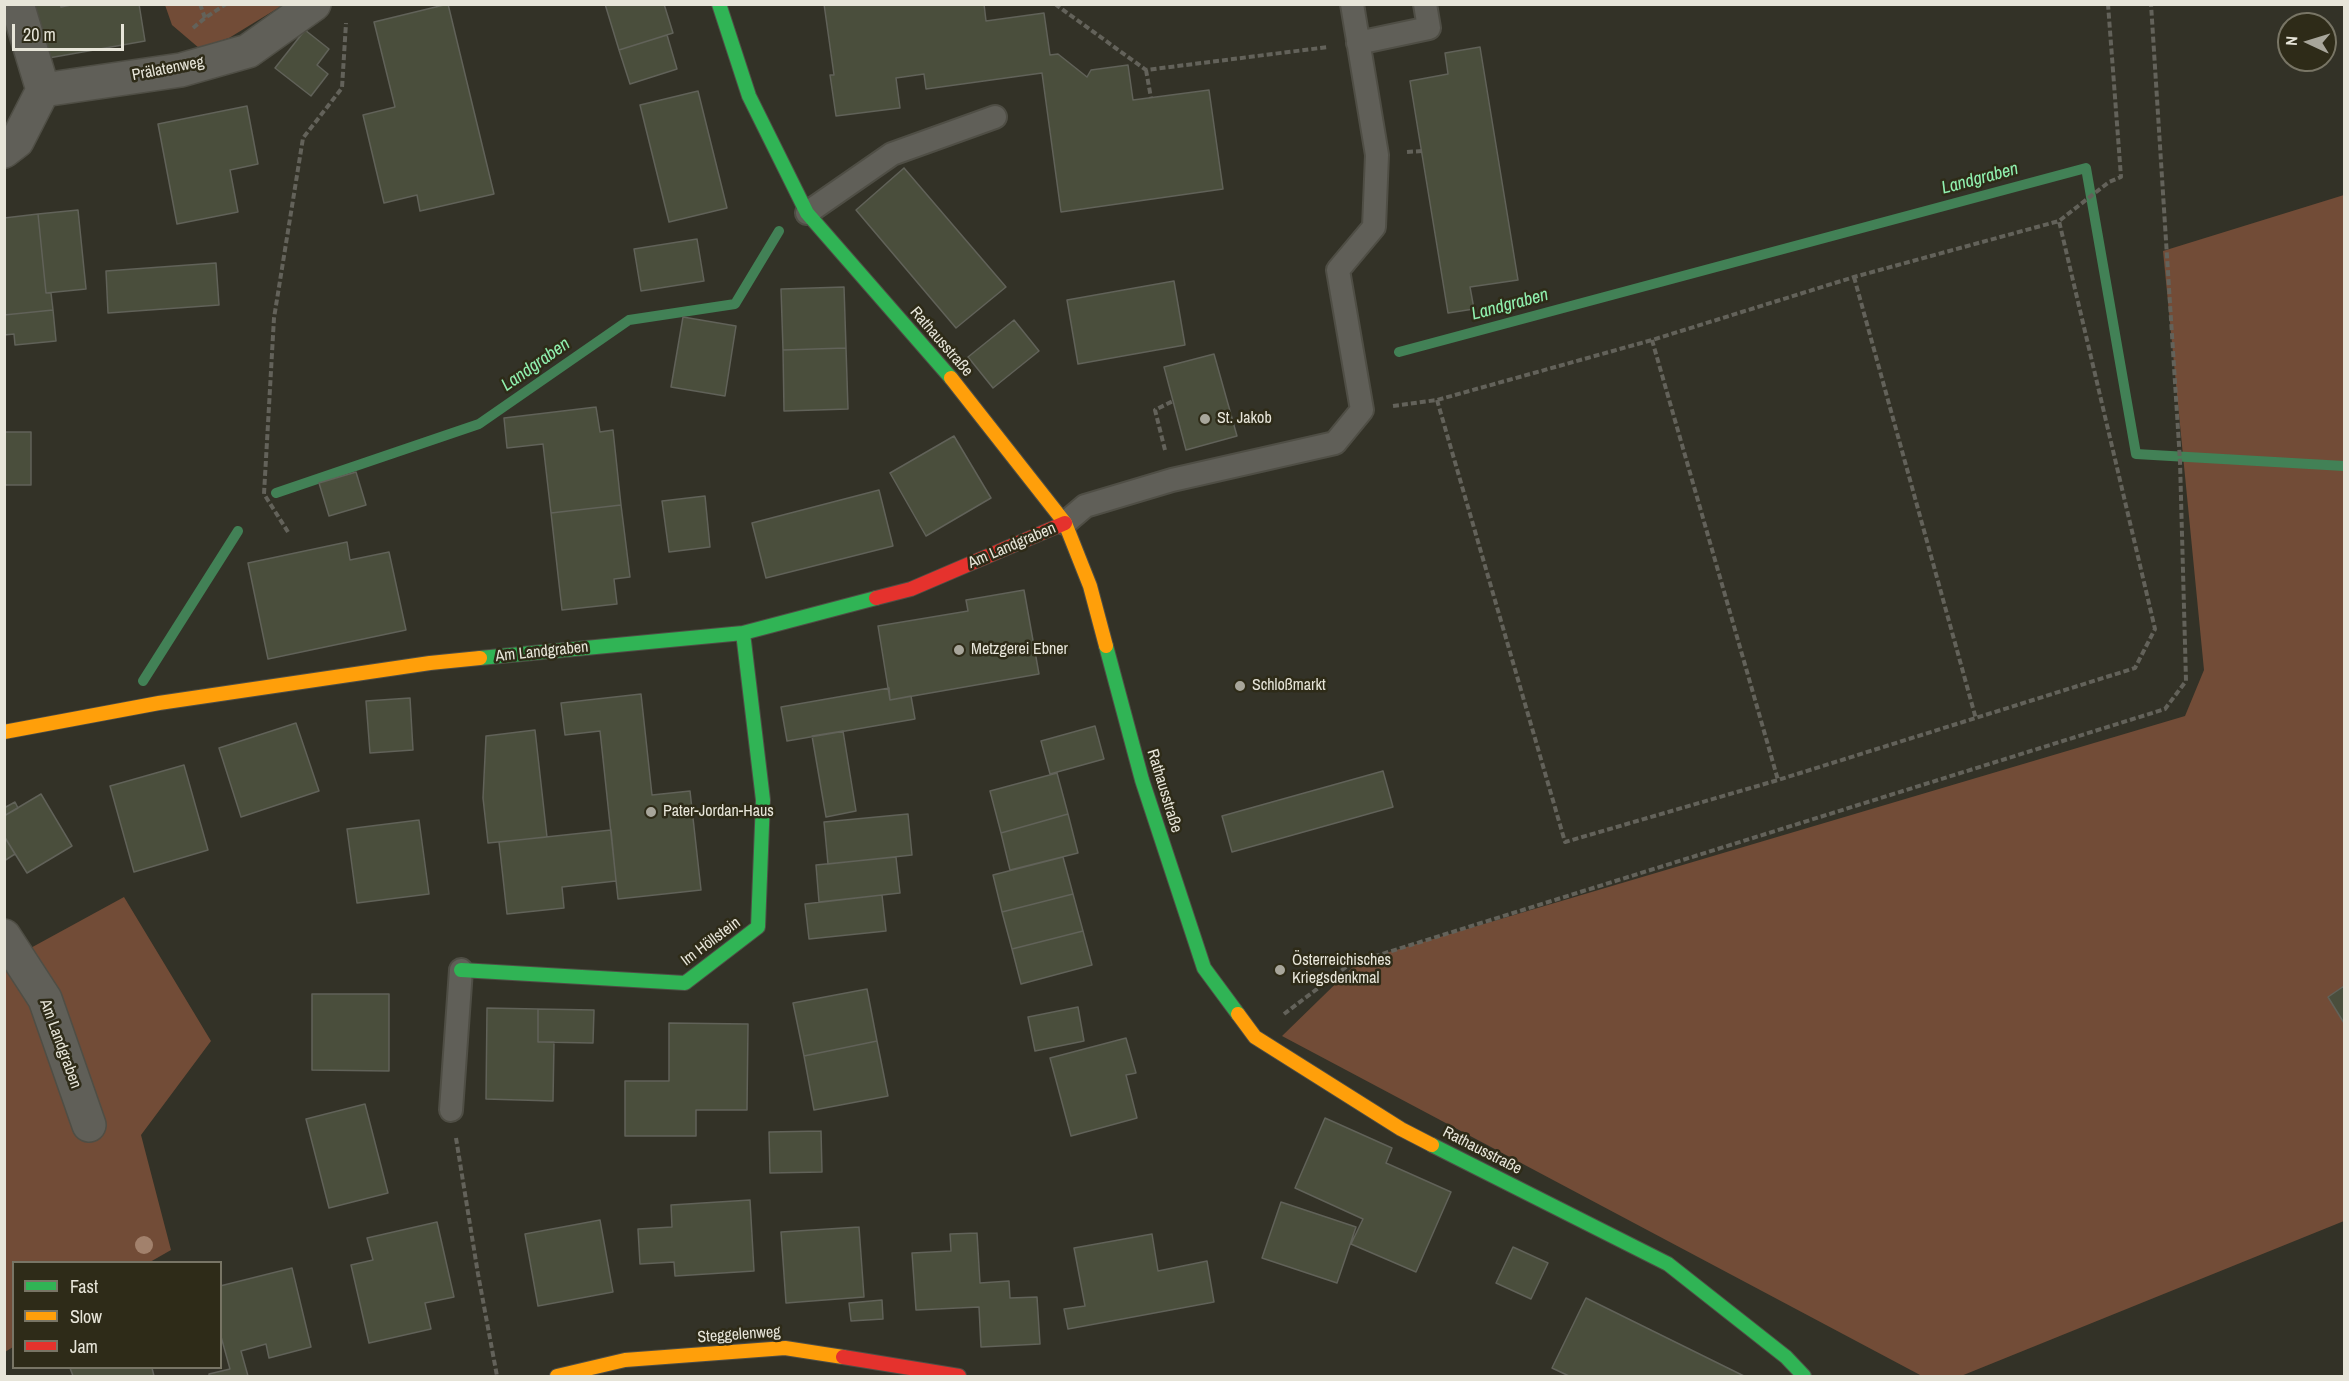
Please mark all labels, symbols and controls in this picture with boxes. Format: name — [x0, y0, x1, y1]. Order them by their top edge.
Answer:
scale bar — [15, 12, 128, 50]
north arrow — [2277, 12, 2337, 72]
text: 20 m — [23, 22, 56, 47]
text: N — [2280, 35, 2302, 46]
street label: Prälatenweg — [130, 53, 206, 85]
water label: Landgraben — [1939, 158, 2021, 200]
water label: Landgraben — [1469, 284, 1551, 326]
street label: Rathausstraße — [906, 303, 976, 381]
water label: Landgraben — [498, 334, 574, 396]
place label: St. Jakob — [1217, 409, 1272, 429]
marker: St. Jakob — [1198, 412, 1212, 426]
street label: Am Landgraben — [965, 519, 1059, 573]
street label: Am Landgraben — [495, 638, 589, 666]
place label: Metzgerei Ebner — [971, 640, 1068, 660]
marker: Metzgerei Ebner — [952, 643, 966, 657]
place label: Schloßmarkt — [1252, 676, 1326, 696]
marker: Schloßmarkt — [1233, 679, 1247, 693]
street label: Rathausstraße — [1142, 747, 1186, 835]
place label: Pater-Jordan-Haus — [663, 802, 774, 822]
marker: Pater-Jordan-Haus — [644, 805, 658, 819]
street label: Im Höllstein — [678, 913, 744, 971]
place label: Österreichisches Kriegsdenkmal — [1292, 951, 1391, 989]
marker: Österreichisches Kriegsdenkmal — [1273, 963, 1287, 977]
street label: Am Landgraben — [35, 997, 85, 1091]
street label: Rathausstraße — [1439, 1123, 1525, 1179]
legend — [12, 1261, 222, 1369]
text: Fast — [70, 1274, 98, 1299]
text: Slow — [70, 1304, 102, 1329]
street label: Steggelenweg — [697, 1323, 781, 1347]
text: Jam — [70, 1334, 98, 1359]

